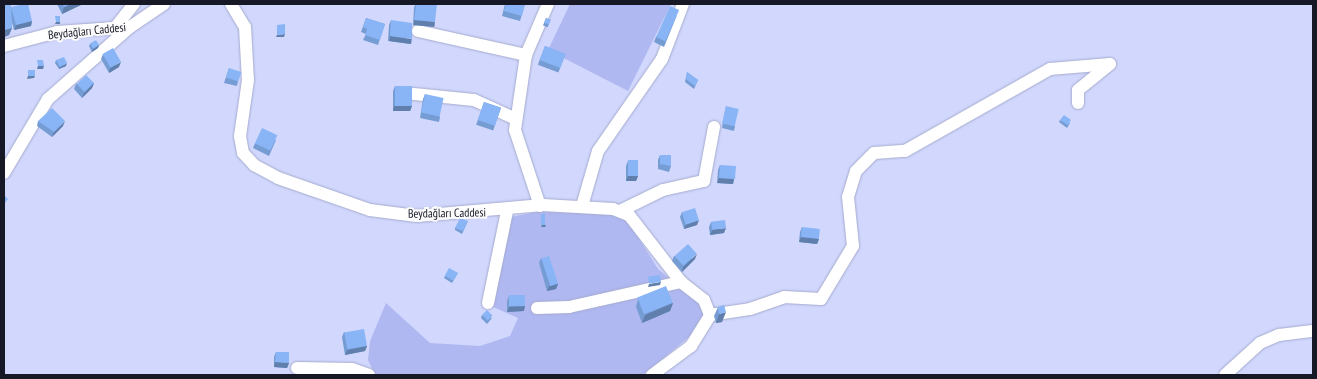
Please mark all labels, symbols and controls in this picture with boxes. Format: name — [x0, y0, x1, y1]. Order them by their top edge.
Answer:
street label: Beydağları Caddesi — [47, 20, 127, 42]
street label: Beydağları Caddesi — [408, 205, 486, 221]

